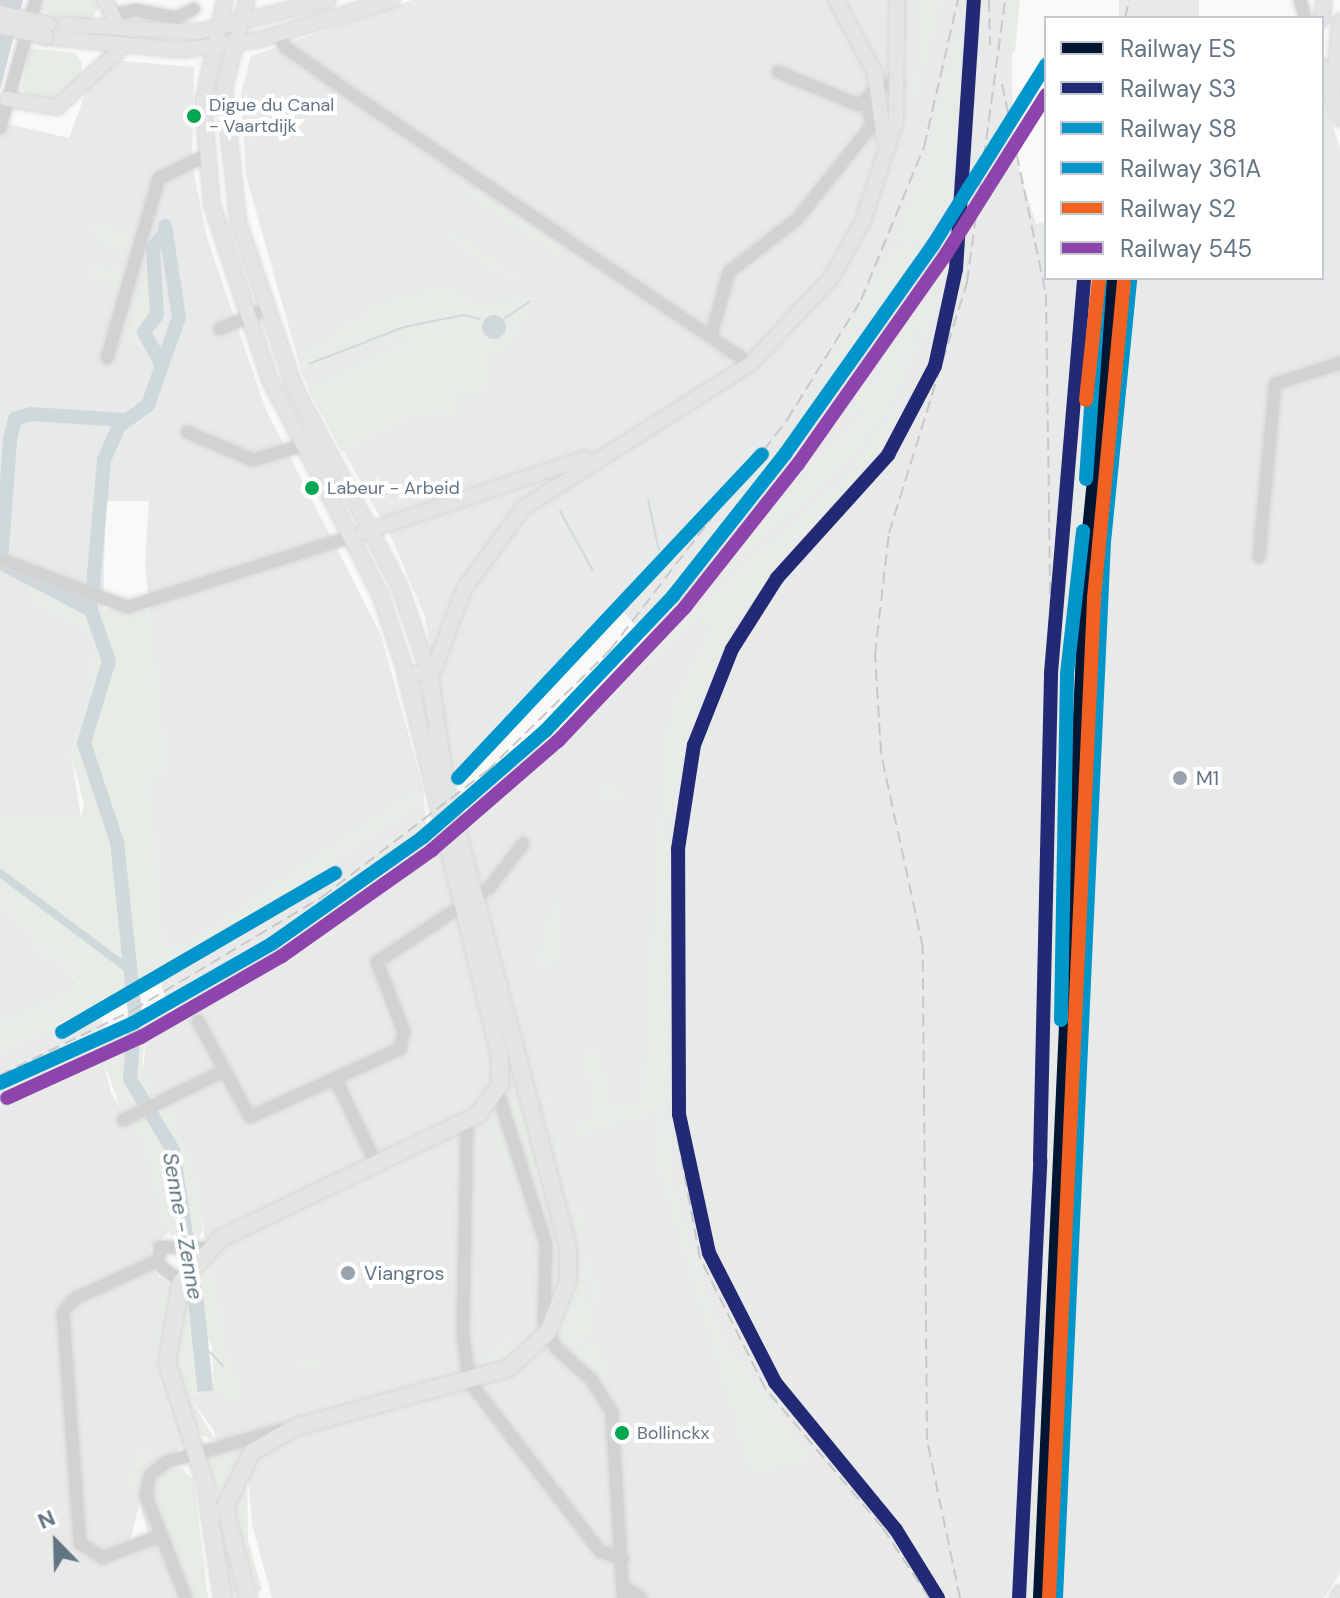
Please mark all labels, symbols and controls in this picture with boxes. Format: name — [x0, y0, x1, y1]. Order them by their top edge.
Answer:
legend — [1044, 16, 1324, 280]
text: Railway ES — [1120, 33, 1236, 64]
text: Railway S3 — [1120, 73, 1237, 104]
place label: Digue du Canal - Vaartdijk — [209, 95, 334, 138]
marker: Digue du Canal - Vaartdijk — [186, 108, 202, 124]
text: Railway S8 — [1120, 113, 1237, 144]
text: Railway 361A — [1120, 153, 1261, 184]
text: Railway S2 — [1120, 193, 1236, 224]
text: Railway 545 — [1120, 233, 1252, 264]
place label: Labeur - Arbeid — [327, 477, 460, 499]
marker: Labeur - Arbeid — [304, 480, 320, 496]
place label: M1 — [1196, 766, 1219, 790]
marker: M1 — [1171, 769, 1189, 787]
water label: Senne - Zenne — [157, 1150, 209, 1302]
place label: Viangros — [364, 1261, 445, 1285]
marker: Viangros — [339, 1264, 357, 1282]
place label: Bollinckx — [637, 1422, 710, 1444]
marker: Bollinckx — [614, 1425, 630, 1441]
north arrow — [16, 1502, 96, 1582]
text: N — [33, 1503, 59, 1536]

